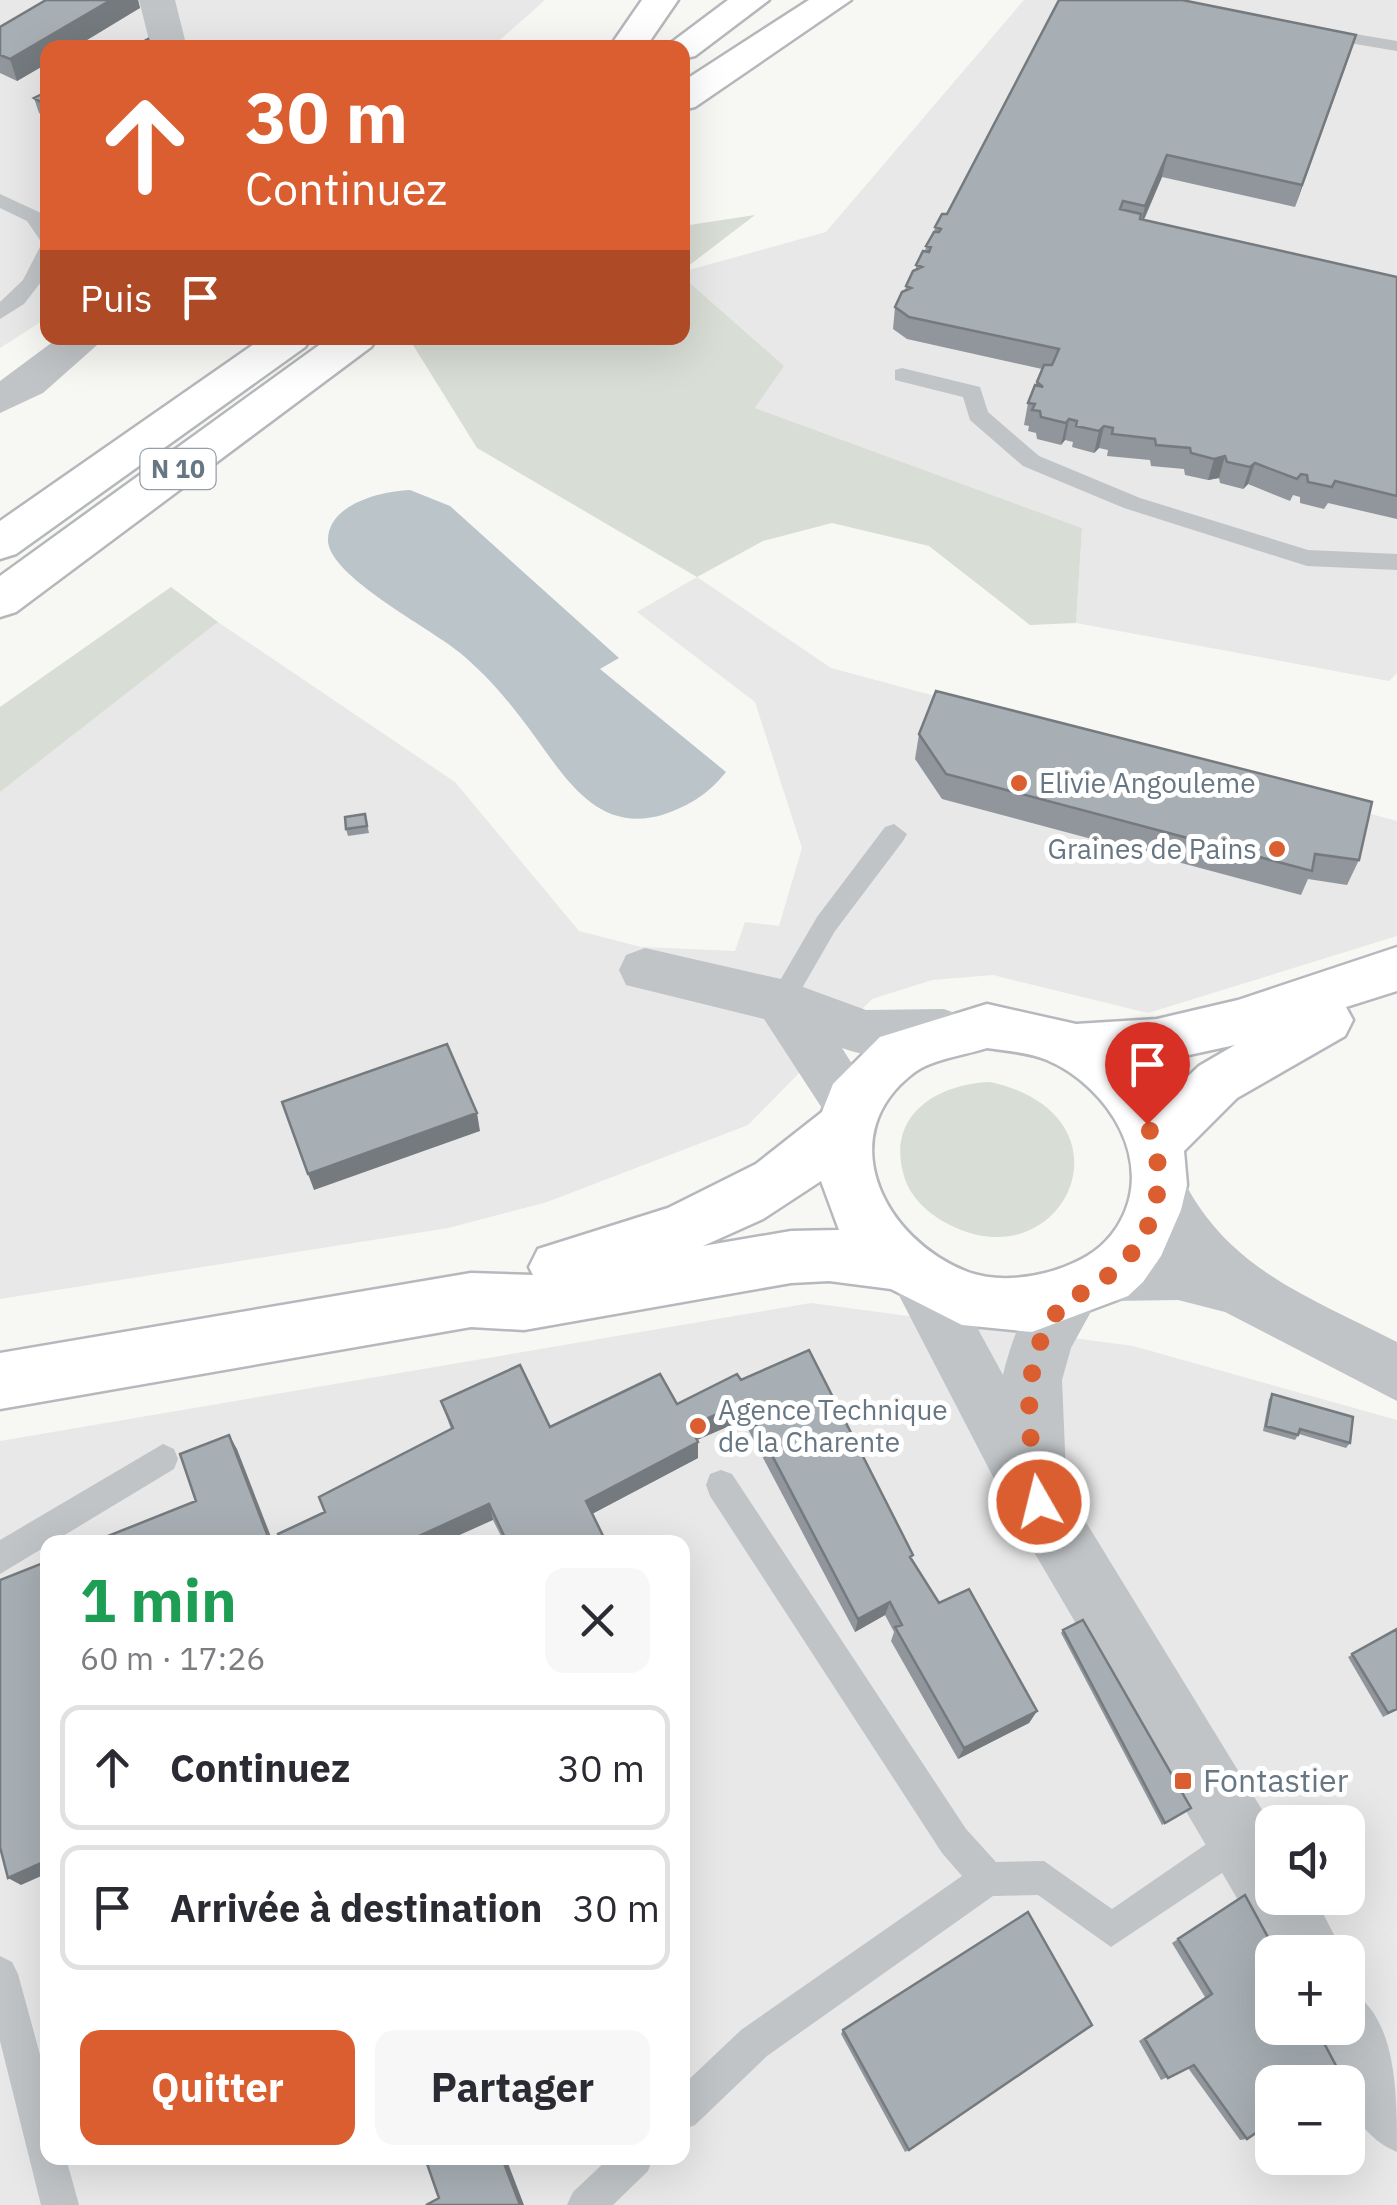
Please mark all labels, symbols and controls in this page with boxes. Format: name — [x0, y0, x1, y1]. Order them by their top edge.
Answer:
text: 30 m — [245, 71, 408, 162]
icon: ahead — [80, 80, 210, 210]
text: Continuez — [245, 159, 447, 217]
icon: arrive — [173, 270, 228, 325]
text: Puis — [80, 273, 153, 322]
road number: N 10 — [140, 449, 216, 489]
place label: Elivie Angouleme — [1039, 764, 1256, 801]
marker: Elivie Angouleme — [1008, 772, 1030, 794]
place label: Graines de Pains — [1048, 830, 1257, 867]
marker: Graines de Pains — [1266, 838, 1288, 860]
pin — [1105, 1022, 1190, 1125]
icon: arrive — [1120, 1037, 1175, 1092]
place label: Agence Technique de la Charente — [718, 1391, 948, 1460]
marker: Agence Technique de la Charente — [687, 1415, 709, 1437]
position arrow — [987, 1450, 1091, 1554]
text: 1 min — [80, 1560, 237, 1639]
button: close — [545, 1568, 650, 1673]
text: 60 m · 17:26 — [80, 1637, 266, 1679]
icon: ahead — [85, 1740, 140, 1795]
text: Continuez — [170, 1743, 350, 1792]
text: 30 m — [557, 1743, 645, 1792]
place label: Fontastier — [1203, 1759, 1349, 1801]
marker: Fontastier — [1172, 1770, 1194, 1792]
map controls — [1255, 1805, 1365, 2175]
button: sound — [1255, 1805, 1365, 1915]
icon: arrive — [85, 1880, 140, 1935]
text: Arrivée à destination — [170, 1883, 542, 1932]
text: 30 m — [572, 1883, 660, 1932]
button: + — [1255, 1935, 1365, 2045]
button: Quitter — [80, 2030, 355, 2145]
button: Partager — [375, 2030, 650, 2145]
button: − — [1255, 2065, 1365, 2175]

